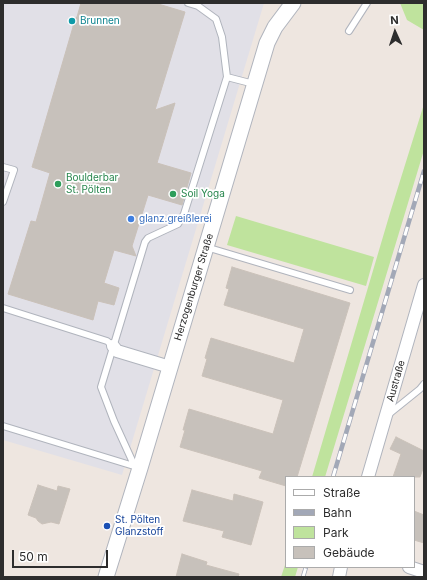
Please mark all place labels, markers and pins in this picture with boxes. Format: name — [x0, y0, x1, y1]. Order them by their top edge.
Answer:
place label: Brunnen — [80, 15, 120, 27]
marker: Brunnen — [67, 16, 77, 26]
place label: Boulderbar St. Pölten — [66, 172, 118, 196]
marker: Boulderbar St. Pölten — [53, 179, 63, 189]
place label: Soil Yoga — [181, 188, 225, 200]
marker: Soil Yoga — [168, 189, 178, 199]
place label: glanz.greißlerei — [139, 213, 212, 225]
marker: glanz.greißlerei — [126, 214, 136, 224]
place label: St. Pölten Glanzstoff — [115, 514, 163, 538]
marker: St. Pölten Glanzstoff — [102, 521, 112, 531]

